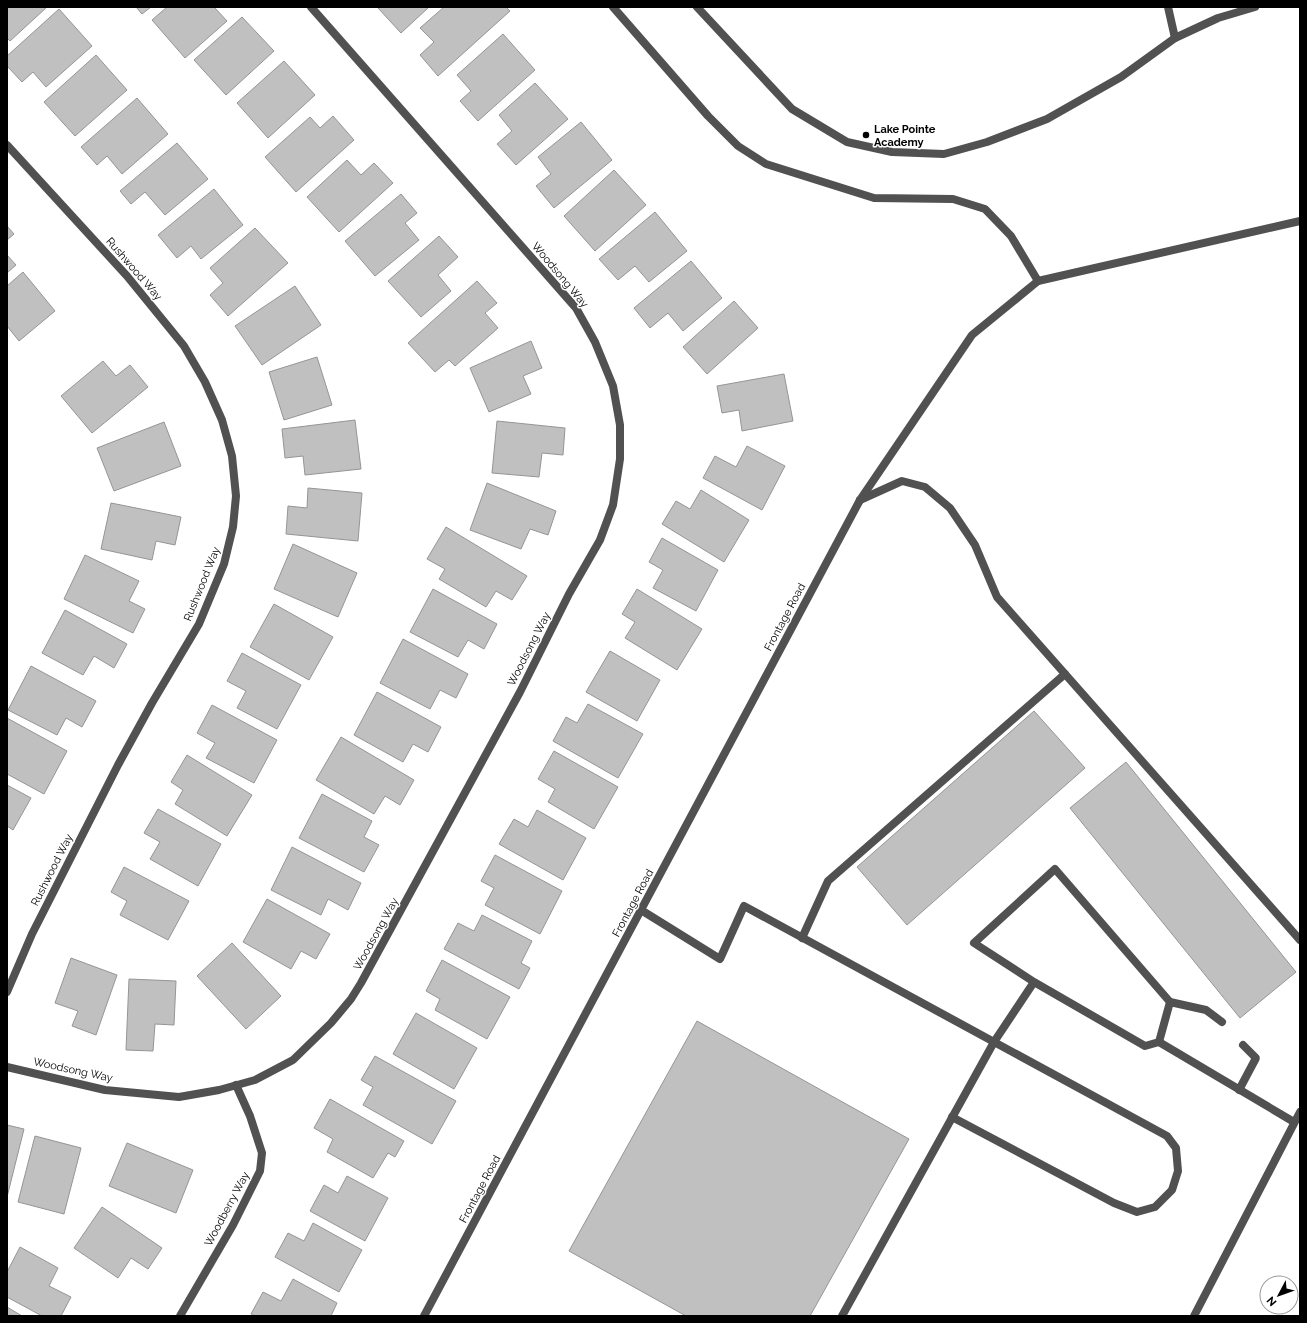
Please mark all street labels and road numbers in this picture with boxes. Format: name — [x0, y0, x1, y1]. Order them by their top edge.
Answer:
street label: Rushwood Way — [103, 235, 165, 303]
street label: Woodsong Way — [529, 240, 591, 310]
street label: Rushwood Way — [181, 545, 223, 623]
street label: Frontage Road — [762, 581, 808, 653]
street label: Woodsong Way — [505, 610, 553, 688]
street label: Rushwood Way — [28, 832, 76, 908]
street label: Frontage Road — [610, 867, 656, 939]
street label: Woodsong Way — [351, 895, 401, 973]
street label: Woodsong Way — [32, 1055, 114, 1085]
street label: Frontage Road — [457, 1153, 503, 1225]
street label: Woodberry Way — [202, 1170, 252, 1248]

